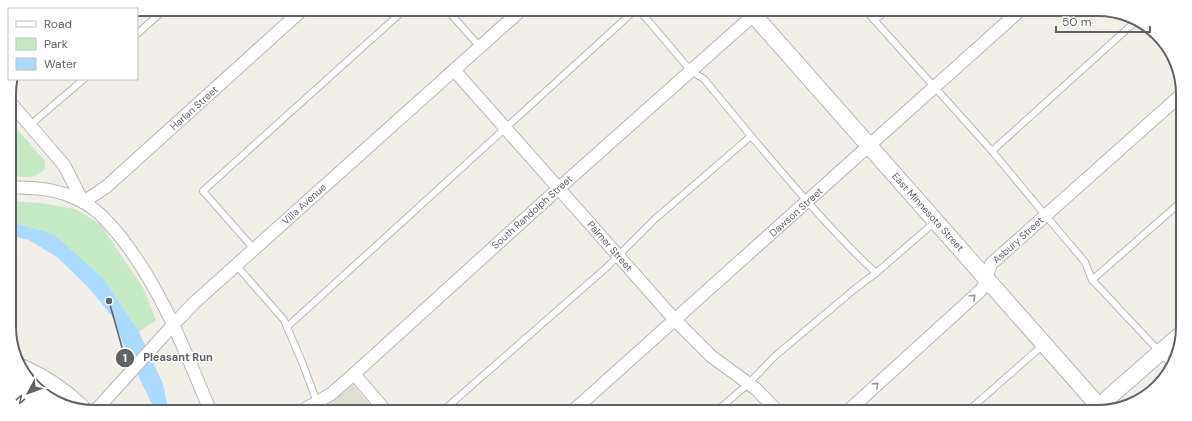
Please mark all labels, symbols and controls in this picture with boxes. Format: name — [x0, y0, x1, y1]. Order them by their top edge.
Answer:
legend — [8, 8, 138, 80]
scale bar — [1056, 8, 1150, 34]
text: 50 m — [1062, 14, 1091, 30]
text: Road — [44, 16, 72, 32]
text: Park — [44, 36, 68, 52]
text: Water — [44, 56, 78, 72]
street label: Harlan Street — [167, 83, 221, 133]
street label: East Minnesota Street — [889, 170, 967, 254]
street label: South Randolph Street — [489, 172, 575, 252]
street label: Villa Avenue — [279, 180, 329, 227]
street label: Dawson Street — [767, 185, 826, 239]
street label: Asbury Street — [990, 214, 1046, 266]
street label: Palmer Street — [585, 218, 635, 274]
one-way arrow — [968, 295, 976, 302]
callout: Pleasant Run — [115, 346, 221, 369]
text: 1 — [123, 350, 127, 366]
text: Pleasant Run — [143, 350, 213, 364]
north arrow — [8, 373, 48, 413]
one-way arrow — [872, 382, 879, 389]
text: N — [13, 392, 28, 407]

